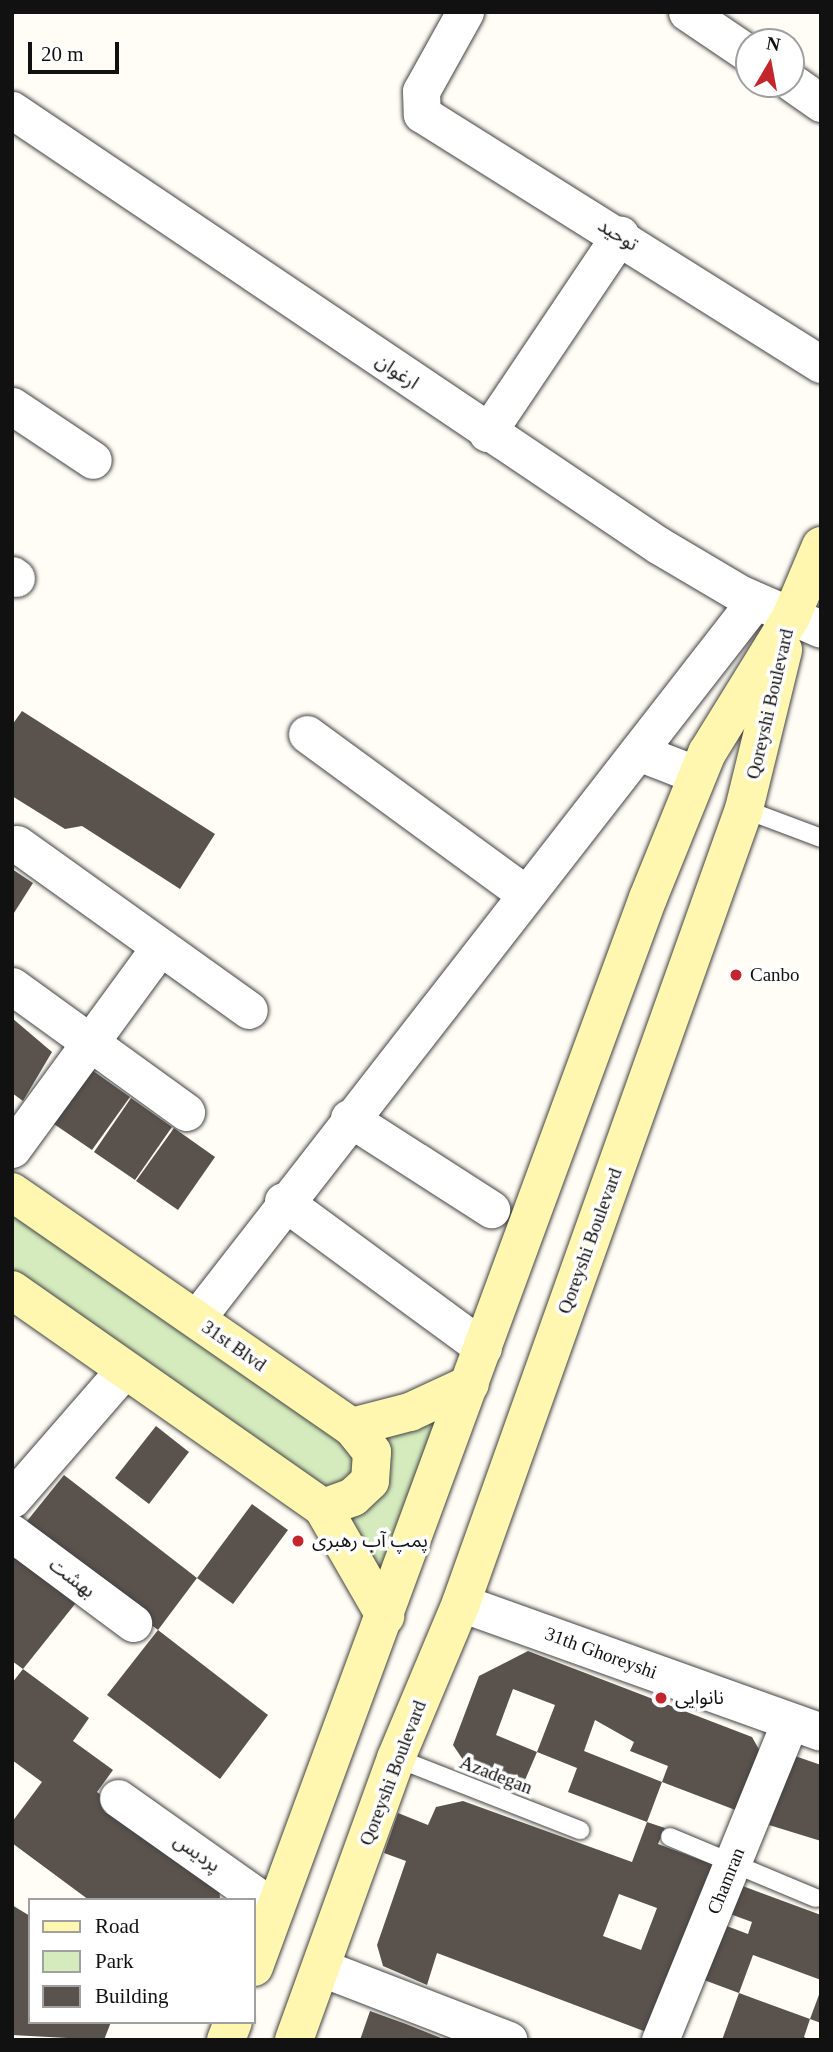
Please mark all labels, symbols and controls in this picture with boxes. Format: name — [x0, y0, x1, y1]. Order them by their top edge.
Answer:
scale bar — [32, 28, 122, 72]
north arrow — [735, 28, 805, 98]
text: N — [765, 32, 782, 55]
text: 20 m — [41, 42, 84, 66]
street label: توحید — [594, 214, 642, 256]
street label: ارغوان — [371, 349, 423, 395]
street label: Qoreyshi Boulevard — [742, 627, 798, 781]
place label: Canbo — [750, 964, 800, 986]
marker: Canbo — [728, 967, 744, 983]
street label: Qoreyshi Boulevard — [553, 1165, 627, 1317]
street label: 31st Blvd — [197, 1316, 271, 1376]
place label: پمپ آب رهبری — [312, 1530, 428, 1552]
marker: پمپ آب رهبری — [290, 1533, 306, 1549]
street label: بهشت — [45, 1553, 99, 1603]
street label: 31th Ghoreyshi — [542, 1622, 660, 1684]
place label: نانوایی — [675, 1687, 724, 1709]
marker: نانوایی — [653, 1690, 669, 1706]
street label: Qoreyshi Boulevard — [355, 1697, 431, 1849]
street label: Azadegan — [456, 1751, 536, 1799]
street label: پردیس — [169, 1829, 225, 1877]
street label: Chamran — [702, 1844, 750, 1918]
legend — [28, 1898, 256, 2024]
text: Road — [95, 1914, 139, 1938]
text: Park — [95, 1949, 134, 1973]
text: Building — [95, 1984, 169, 2008]

